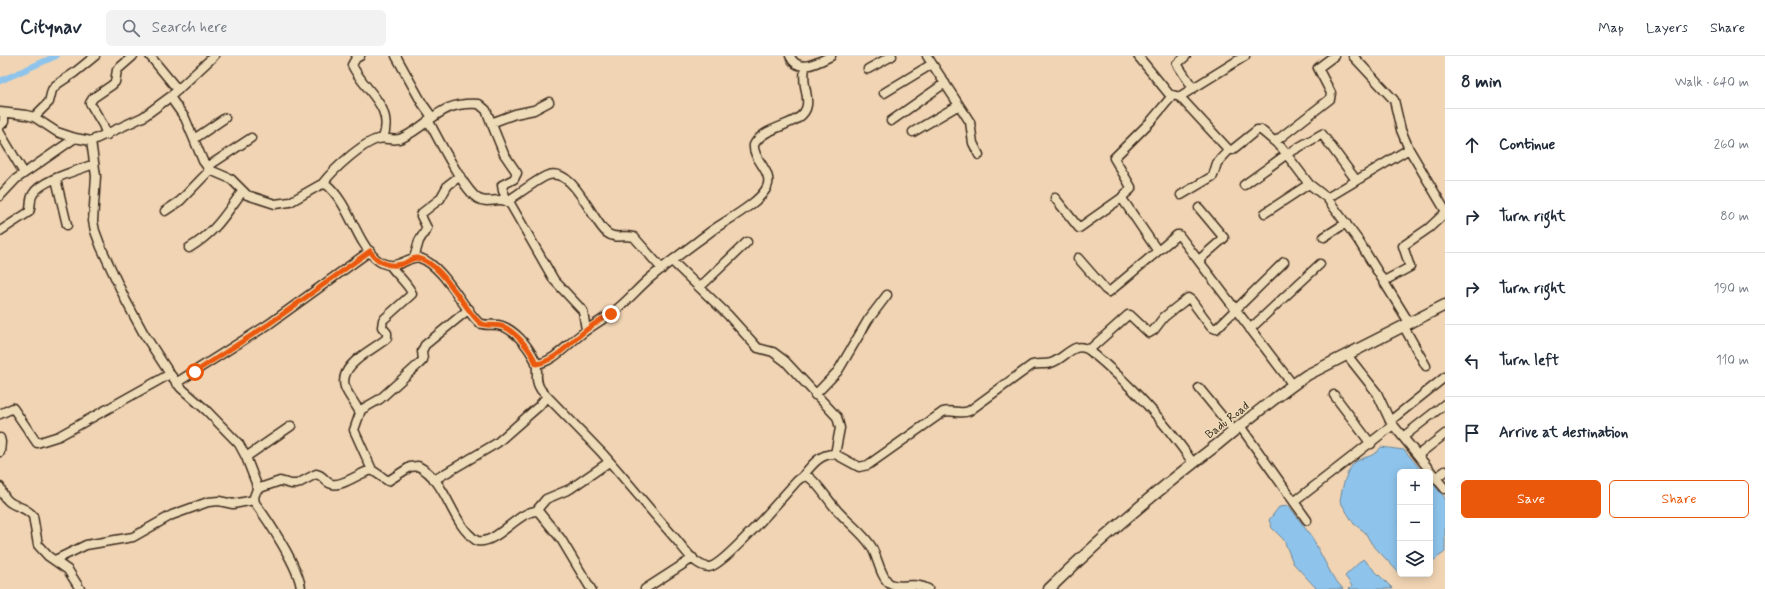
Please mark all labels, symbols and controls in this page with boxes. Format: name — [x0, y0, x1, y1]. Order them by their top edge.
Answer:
search box — [106, 10, 386, 46]
text: Citynav — [20, 15, 82, 40]
icon: search — [120, 17, 142, 39]
text: Search here — [152, 18, 227, 38]
text: Map — [1598, 19, 1624, 37]
text: Layers — [1646, 19, 1688, 37]
text: Share — [1710, 19, 1745, 37]
text: 8 min — [1461, 71, 1502, 93]
text: Walk · 640 m — [1675, 74, 1749, 91]
icon: ahead — [1461, 134, 1483, 156]
text: Continue — [1499, 135, 1555, 155]
text: 260 m — [1714, 136, 1749, 153]
icon: right — [1461, 206, 1483, 228]
text: Turn right — [1499, 207, 1566, 227]
text: 80 m — [1720, 208, 1749, 225]
icon: right — [1461, 278, 1483, 300]
text: Turn right — [1499, 279, 1566, 299]
text: 190 m — [1714, 280, 1749, 297]
route end — [602, 305, 620, 323]
icon: left — [1461, 350, 1483, 372]
text: Turn left — [1499, 351, 1559, 371]
text: 110 m — [1716, 352, 1749, 369]
route start — [186, 363, 204, 381]
street label: Badu Road — [1202, 399, 1253, 443]
icon: arrive — [1461, 422, 1483, 444]
text: Arrive at destination — [1499, 423, 1628, 443]
map controls — [1397, 469, 1433, 577]
button: + — [1397, 469, 1433, 505]
button: Save — [1461, 480, 1601, 518]
button: Share — [1609, 480, 1749, 518]
button: − — [1397, 505, 1433, 541]
button: layers — [1397, 541, 1433, 577]

